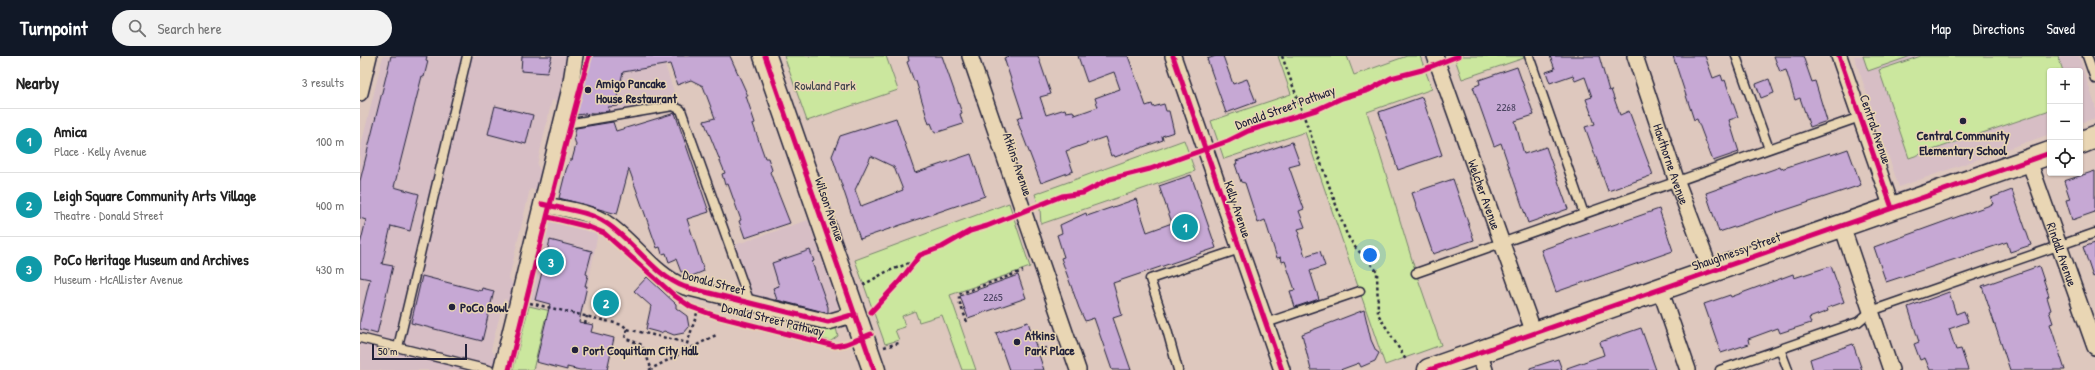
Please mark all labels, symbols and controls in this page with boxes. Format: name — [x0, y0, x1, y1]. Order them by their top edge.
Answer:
search box — [112, 10, 392, 46]
text: Turnpoint — [20, 15, 88, 41]
icon: search — [126, 17, 148, 39]
text: Search here — [158, 18, 222, 39]
text: Map — [1931, 19, 1951, 38]
text: Directions — [1973, 19, 2024, 38]
text: Saved — [2046, 19, 2075, 38]
map controls — [2047, 68, 2083, 176]
button: + — [2047, 68, 2083, 104]
text: Nearby — [16, 71, 59, 94]
text: 3 results — [302, 73, 344, 91]
place label: Amigo Pancake House Restaurant — [596, 74, 678, 107]
park label: Rowland Park — [794, 76, 856, 94]
street label: Donald Street Pathway — [1233, 80, 1338, 133]
marker: Amigo Pancake House Restaurant — [583, 85, 593, 95]
street label: Central Avenue — [1856, 92, 1896, 166]
house number: 2268 — [1496, 100, 1516, 114]
button: − — [2047, 104, 2083, 140]
marker: Central Community Elementary School — [1958, 116, 1968, 126]
text: Amica — [54, 121, 87, 142]
street label: Hawthorne Avenue — [1649, 121, 1694, 207]
place label: Central Community Elementary School — [1916, 126, 2010, 160]
street label: Atkins Avenue — [999, 130, 1037, 198]
text: 1 — [27, 132, 31, 150]
text: 100 m — [316, 132, 344, 150]
button: locate — [2047, 140, 2083, 176]
text: Place · Kelly Avenue — [54, 142, 147, 160]
street label: Welcher Avenue — [1464, 157, 1505, 232]
street label: Wilson Avenue — [811, 175, 849, 243]
street label: Kelly Avenue — [1220, 178, 1256, 240]
text: Leigh Square Community Arts Village — [54, 185, 256, 206]
text: 2 — [26, 196, 32, 214]
text: 400 m — [316, 196, 344, 214]
text: Theatre · Donald Street — [54, 206, 163, 224]
pin: 1 — [1172, 212, 1198, 242]
street label: Rindall Avenue — [2042, 220, 2082, 289]
street label: Shaughnessy Street — [1689, 227, 1783, 275]
your location — [1360, 245, 1380, 265]
pin: 3 — [538, 247, 564, 277]
text: PoCo Heritage Museum and Archives — [54, 249, 249, 270]
text: 3 — [26, 260, 32, 278]
text: 430 m — [316, 260, 344, 278]
street label: Donald Street — [681, 265, 748, 299]
text: Museum · McAllister Avenue — [54, 270, 183, 288]
pin: 2 — [593, 288, 619, 318]
house number: 2265 — [983, 290, 1003, 304]
place label: PoCo Bowl — [460, 298, 509, 316]
street label: Donald Street Pathway — [720, 298, 827, 341]
marker: PoCo Bowl — [447, 302, 457, 312]
place label: Atkins Park Place — [1025, 326, 1076, 359]
marker: Atkins Park Place — [1012, 337, 1022, 347]
place label: Port Coquitlam City Hall — [583, 341, 698, 360]
scale bar — [372, 342, 467, 361]
text: 50 m — [378, 344, 398, 358]
marker: Port Coquitlam City Hall — [570, 345, 580, 355]

